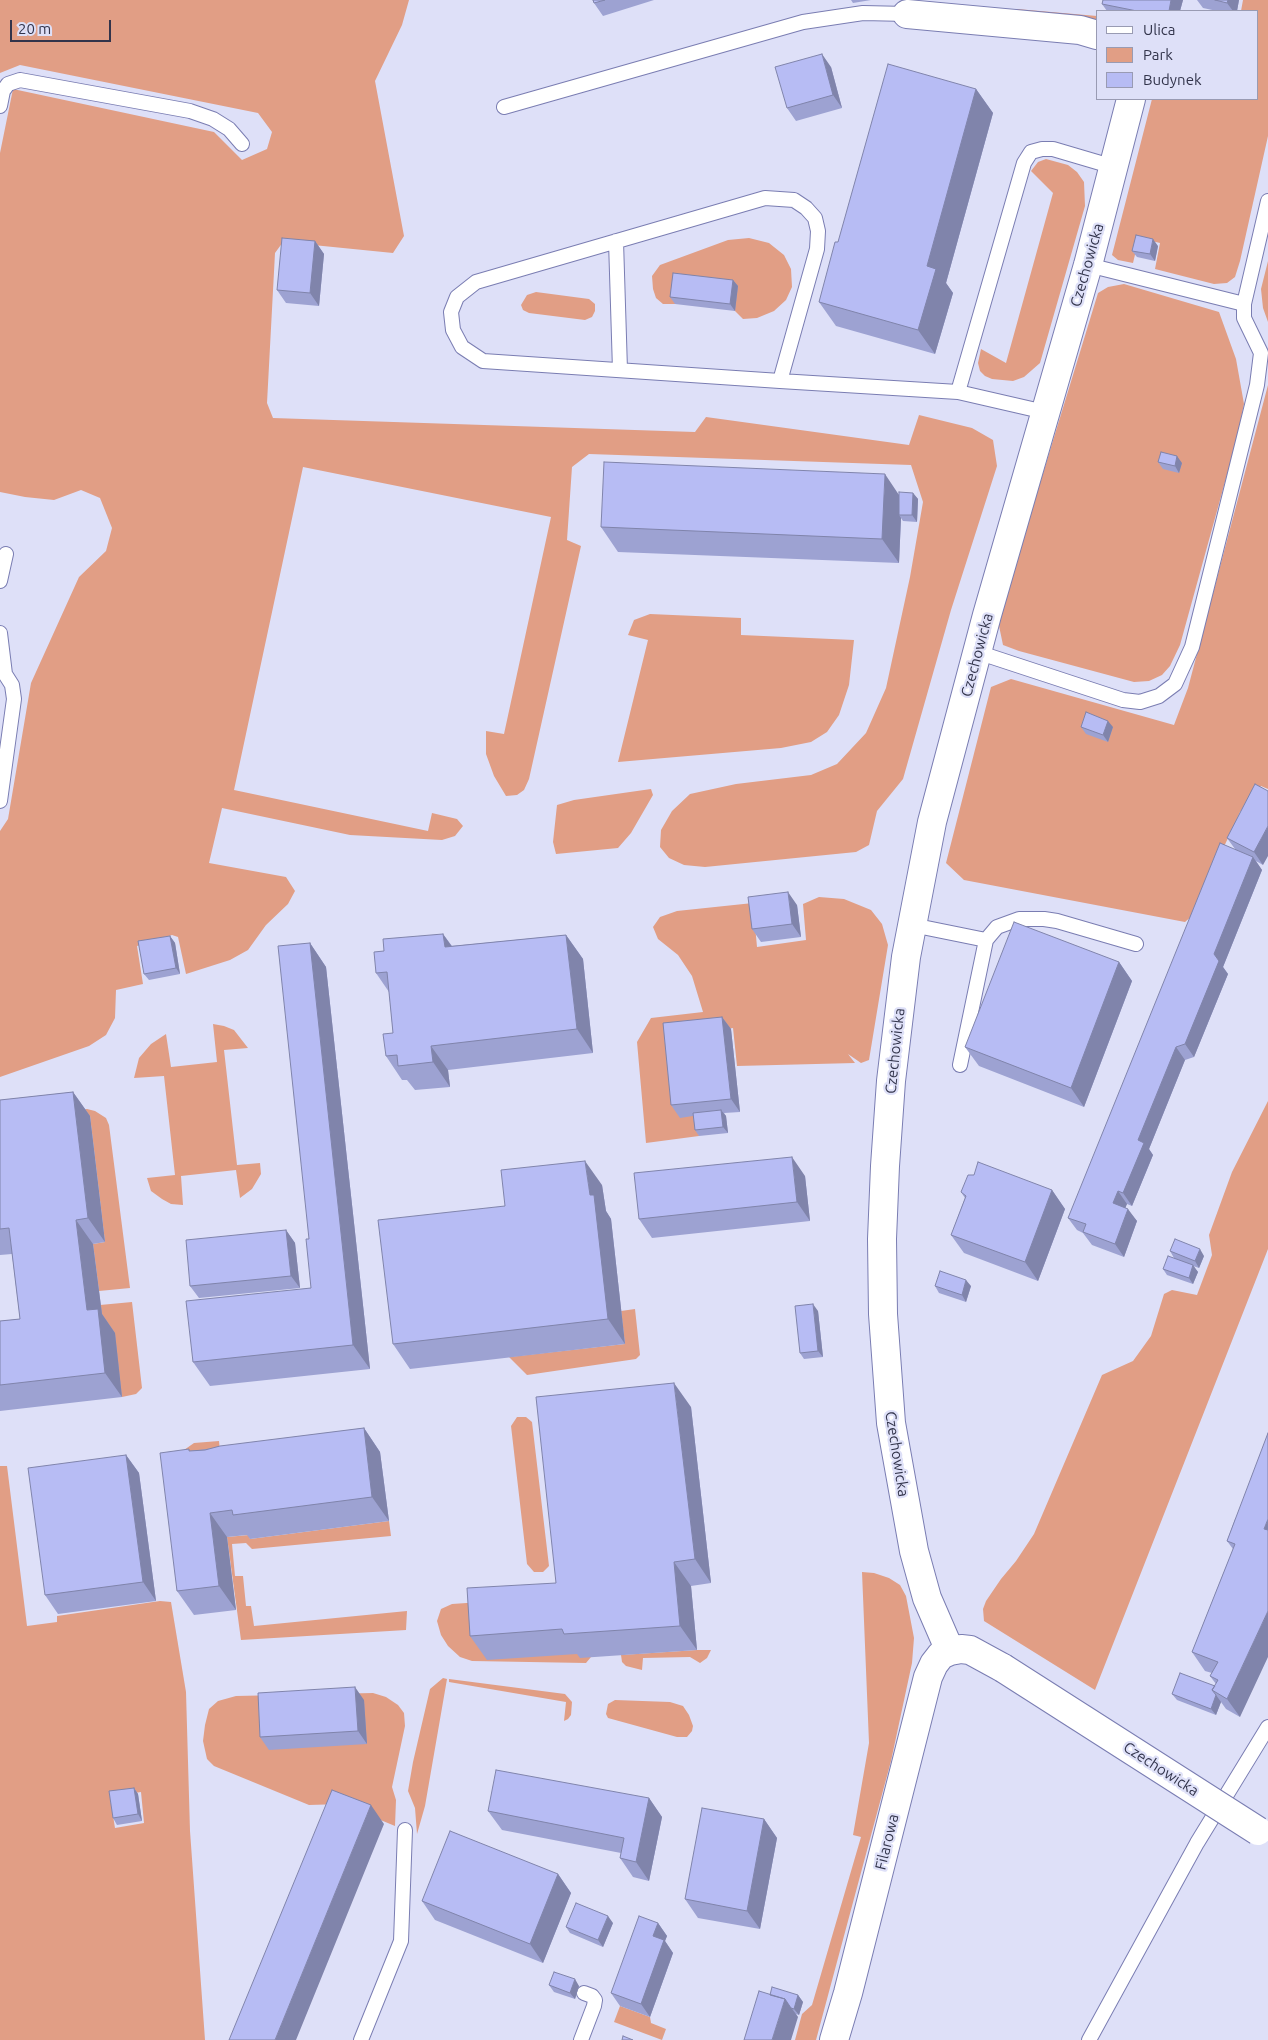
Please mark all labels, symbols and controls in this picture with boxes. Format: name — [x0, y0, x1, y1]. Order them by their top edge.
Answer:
scale bar — [12, 10, 114, 42]
legend — [1096, 10, 1258, 100]
text: 20 m — [18, 20, 51, 37]
text: Ulica — [1143, 21, 1175, 38]
text: Park — [1143, 46, 1173, 63]
text: Budynek — [1143, 71, 1202, 88]
street label: Czechowicka — [1066, 221, 1108, 309]
street label: Czechowicka — [957, 611, 997, 699]
street label: Czechowicka — [882, 1007, 908, 1095]
street label: Czechowicka — [881, 1410, 913, 1498]
street label: Czechowicka — [1120, 1738, 1202, 1800]
street label: Filarowa — [871, 1812, 903, 1872]

